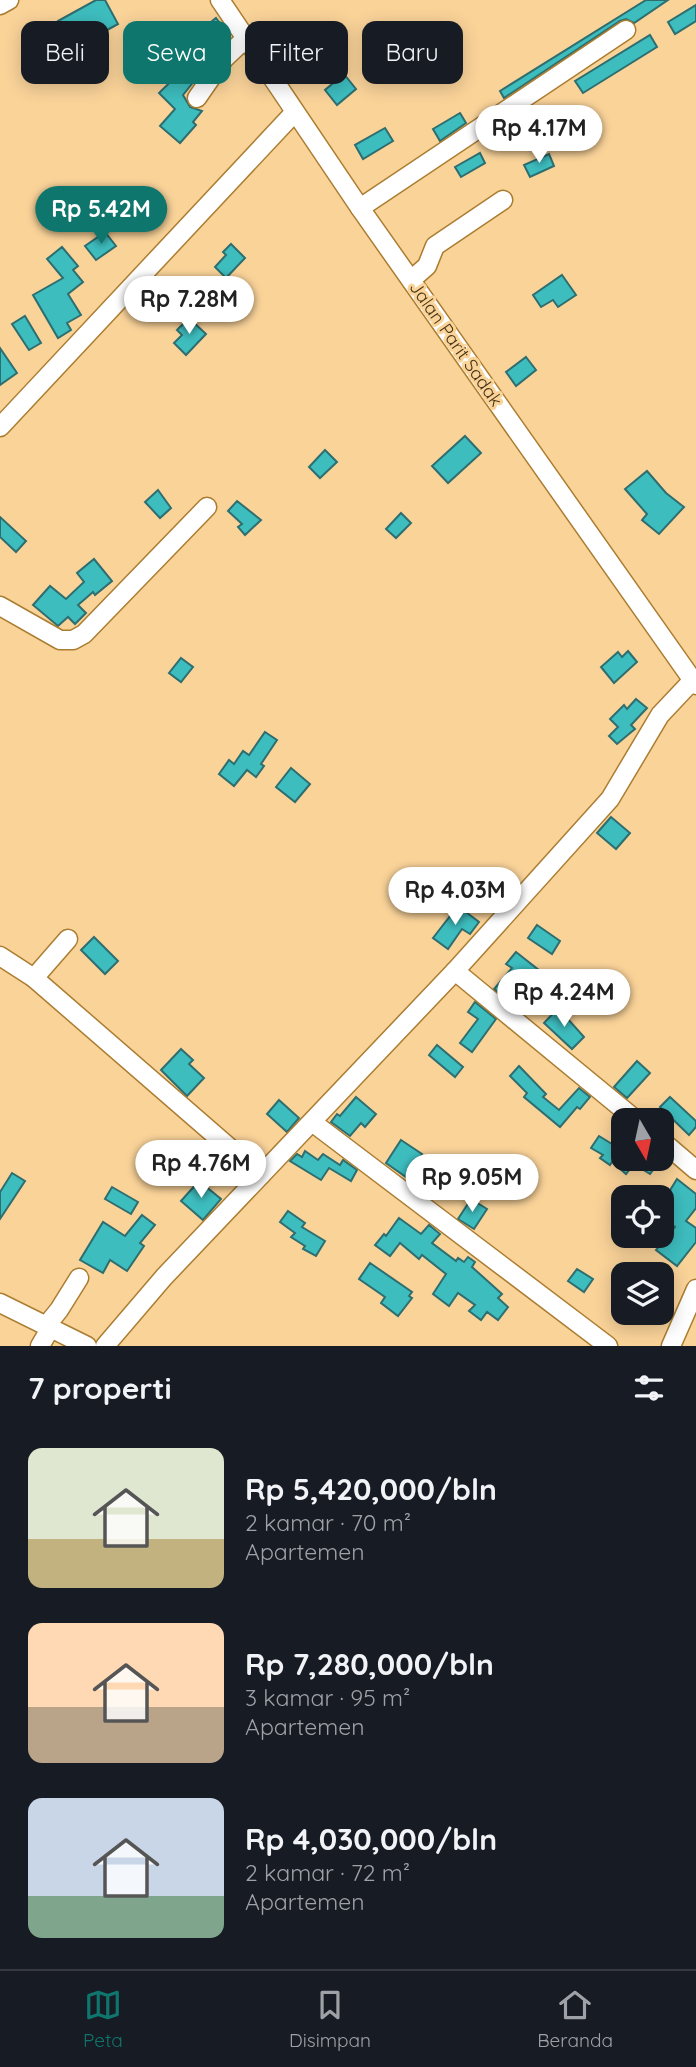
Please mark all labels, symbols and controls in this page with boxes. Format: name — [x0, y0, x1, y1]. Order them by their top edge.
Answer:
chip: Beli — [21, 21, 109, 84]
chip: Sewa — [123, 21, 231, 84]
chip: Filter — [245, 21, 348, 84]
chip: Baru — [362, 21, 463, 84]
pin: Rp 4.17M — [467, 106, 611, 165]
text: Rp 4.17M — [491, 113, 587, 142]
pin: Rp 5.42M — [29, 187, 173, 246]
text: Rp 5.42M — [51, 194, 151, 223]
pin: Rp 7.28M — [117, 276, 261, 336]
street label: Jalan Parit Sadak — [405, 277, 508, 411]
text: Rp 7.28M — [140, 284, 238, 313]
pin: Rp 4.03M — [383, 867, 527, 927]
text: Rp 4.03M — [404, 875, 506, 904]
pin: Rp 4.24M — [492, 970, 636, 1029]
text: Rp 4.24M — [513, 977, 615, 1006]
north arrow — [611, 1108, 674, 1171]
map controls — [611, 1108, 674, 1325]
pin: Rp 4.76M — [129, 1140, 273, 1200]
text: Rp 4.76M — [151, 1148, 251, 1177]
pin: Rp 9.05M — [400, 1154, 544, 1214]
text: Rp 9.05M — [422, 1162, 522, 1191]
button: locate — [611, 1185, 674, 1248]
button: layers — [611, 1262, 674, 1325]
text: 7 properti — [28, 1369, 172, 1407]
icon: filters — [630, 1369, 668, 1407]
text: Rp 5,420,000/bln — [245, 1470, 497, 1508]
icon: home — [84, 1476, 168, 1560]
text: 2 kamar · 70 m² — [245, 1508, 411, 1537]
text: Apartemen — [245, 1537, 365, 1566]
text: Rp 7,280,000/bln — [245, 1645, 494, 1683]
icon: home — [84, 1651, 168, 1735]
text: 3 kamar · 95 m² — [245, 1683, 410, 1712]
text: Apartemen — [245, 1712, 365, 1741]
text: Rp 4,030,000/bln — [245, 1820, 497, 1858]
icon: home — [84, 1826, 168, 1910]
text: 2 kamar · 72 m² — [245, 1858, 410, 1887]
text: Apartemen — [245, 1887, 365, 1916]
tab: Peta — [83, 1986, 123, 2052]
tab: Disimpan — [289, 1986, 371, 2052]
tab: Beranda — [537, 1986, 613, 2052]

